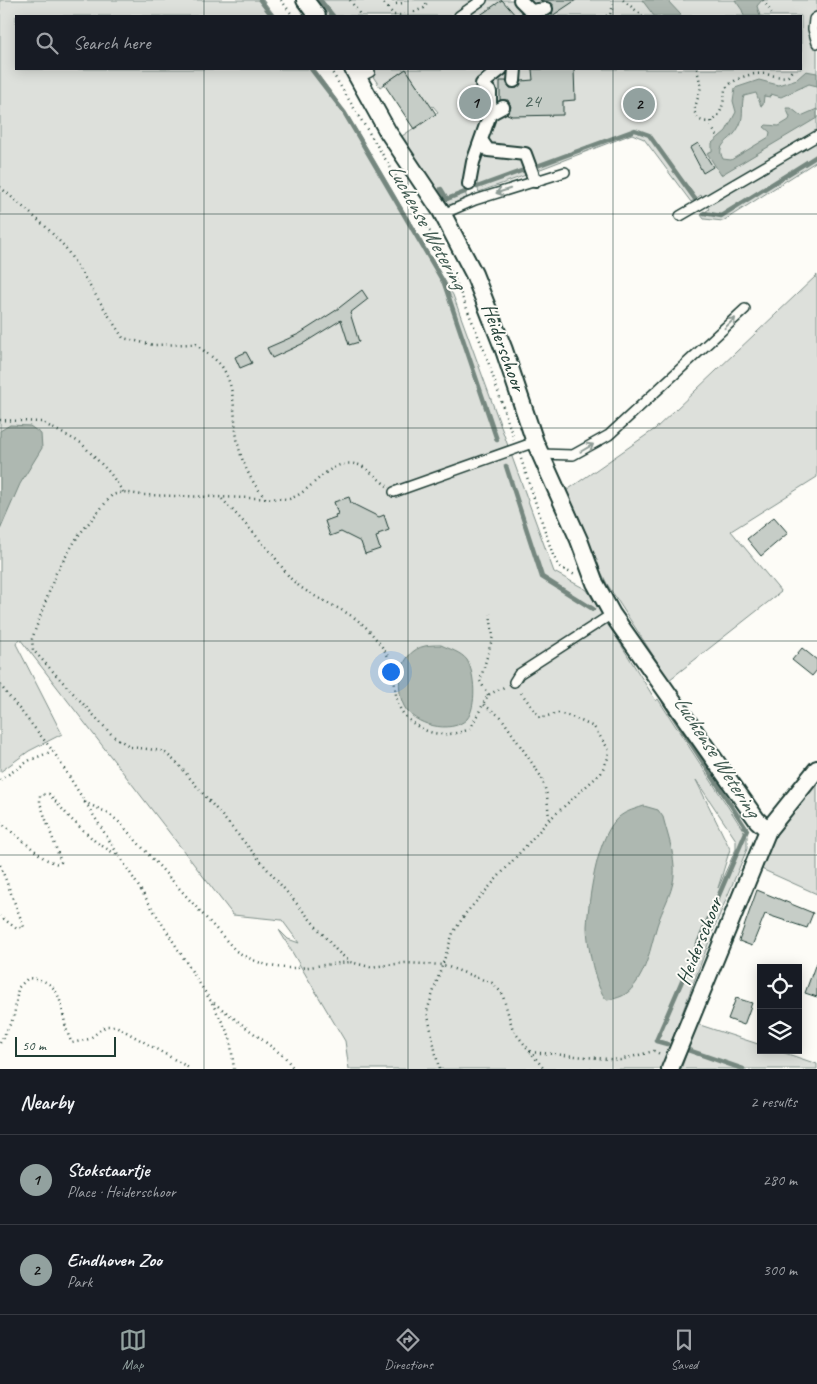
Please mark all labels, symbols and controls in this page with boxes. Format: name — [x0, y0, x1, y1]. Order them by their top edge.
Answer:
search box — [15, 15, 802, 70]
icon: search — [33, 29, 61, 57]
text: Search here — [73, 31, 150, 55]
pin: 1 — [459, 84, 491, 122]
pin: 2 — [623, 85, 655, 123]
house number: 24 — [523, 89, 543, 113]
water label: Luchense Wetering — [381, 158, 474, 296]
one-way arrow — [496, 187, 512, 196]
street label: Heiderschoor — [476, 299, 532, 396]
one-way arrow — [724, 317, 737, 329]
one-way arrow — [579, 442, 593, 452]
your location — [378, 659, 404, 685]
water label: Luchense Wetering — [667, 690, 768, 825]
street label: Heiderschoor — [670, 892, 729, 988]
map controls — [757, 964, 802, 1054]
button: locate — [757, 964, 802, 1009]
button: layers — [757, 1009, 802, 1054]
scale bar — [15, 1034, 116, 1057]
text: 50 m — [22, 1037, 46, 1054]
text: Nearby — [20, 1089, 73, 1115]
text: 2 results — [750, 1092, 797, 1112]
text: Stokstaartje — [67, 1158, 149, 1182]
text: 1 — [32, 1170, 40, 1190]
text: 280 m — [763, 1170, 797, 1190]
text: Place · Heiderschoor — [67, 1182, 176, 1202]
text: Eindhoven Zoo — [67, 1248, 162, 1272]
text: 2 — [32, 1260, 40, 1280]
text: 300 m — [763, 1260, 797, 1280]
text: Park — [67, 1272, 92, 1292]
tab: Map — [119, 1326, 147, 1373]
tab: Directions — [384, 1326, 433, 1373]
tab: Saved — [670, 1326, 698, 1373]

